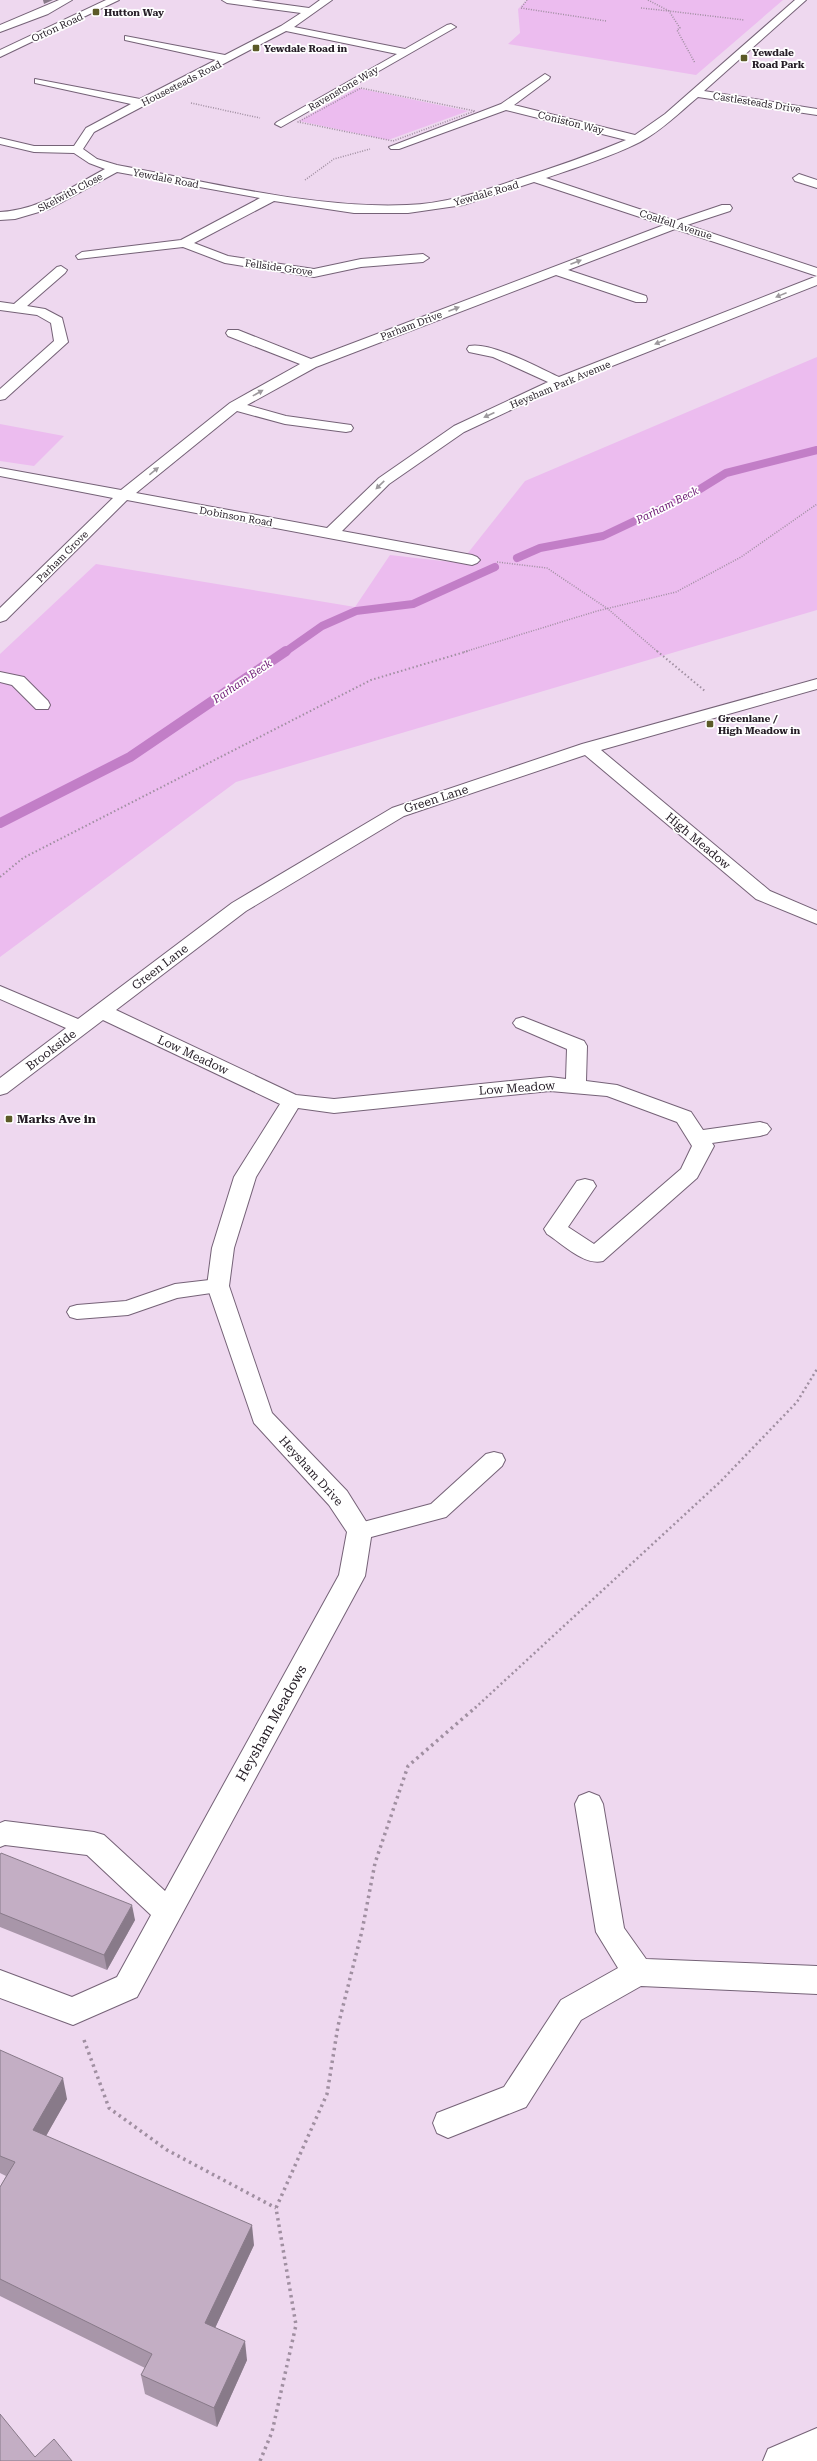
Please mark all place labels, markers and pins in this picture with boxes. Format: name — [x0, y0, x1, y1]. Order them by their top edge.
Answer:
marker: Hutton Way — [91, 7, 101, 17]
place label: Hutton Way — [104, 7, 164, 18]
marker: Yewdale Road in — [251, 43, 261, 53]
place label: Yewdale Road in — [264, 43, 347, 54]
place label: Yewdale Road Park — [752, 47, 805, 70]
marker: Yewdale Road Park — [739, 53, 749, 63]
place label: Greenlane / High Meadow in — [718, 713, 801, 736]
marker: Greenlane / High Meadow in — [705, 719, 715, 729]
place label: Marks Ave in — [17, 1112, 96, 1126]
marker: Marks Ave in — [4, 1114, 14, 1124]

